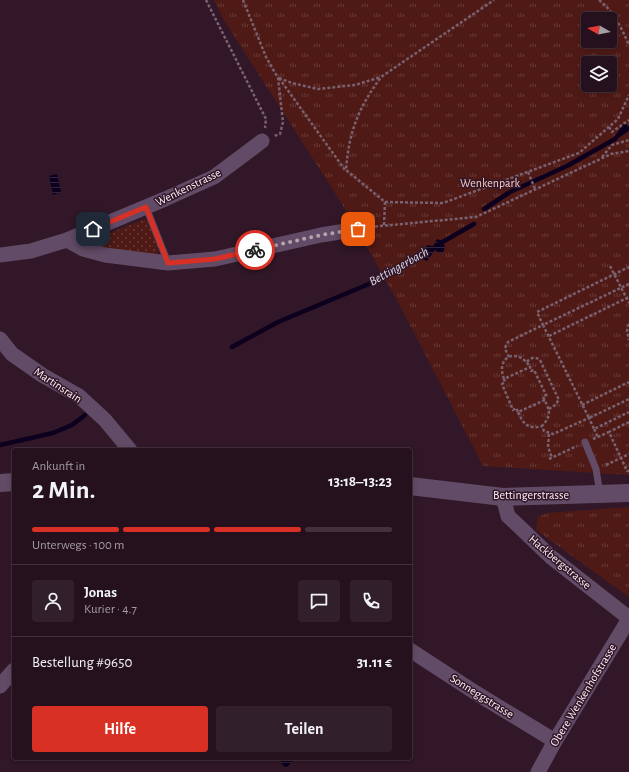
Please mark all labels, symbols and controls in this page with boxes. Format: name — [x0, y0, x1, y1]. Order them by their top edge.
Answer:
north arrow — [581, 12, 617, 48]
map controls — [581, 12, 617, 92]
button: layers — [581, 56, 617, 92]
street label: Wenkenstrasse — [154, 166, 222, 208]
park label: Wenkenpark — [460, 177, 520, 189]
pin — [76, 212, 110, 246]
pin — [341, 212, 375, 246]
icon: home — [82, 218, 104, 240]
icon: bag — [347, 218, 369, 240]
courier — [235, 230, 275, 270]
icon: bike — [244, 239, 266, 261]
water label: Bettingerbach — [367, 245, 431, 289]
street label: Martinsrain — [32, 365, 84, 405]
text: Ankunft in — [32, 460, 85, 473]
text: 13:18–13:23 — [328, 474, 392, 489]
text: 2 Min. — [32, 477, 95, 503]
street label: Bettingerstrasse — [493, 489, 569, 501]
street label: Hackbergstrasse — [527, 533, 593, 591]
text: Unterwegs · 100 m — [32, 539, 125, 552]
button: person — [32, 580, 74, 622]
button: chat — [298, 580, 340, 622]
button: phone — [350, 580, 392, 622]
text: Jonas — [84, 585, 117, 600]
text: Kurier · 4.7 — [84, 603, 137, 616]
street label: Obere Wenkenhofstrasse — [548, 642, 618, 748]
text: Bestellung #9650 — [32, 655, 132, 670]
text: 31.11 € — [357, 655, 392, 670]
street label: Sonneggstrasse — [448, 672, 516, 720]
button: Hilfe — [32, 706, 208, 752]
button: Teilen — [216, 706, 392, 752]

